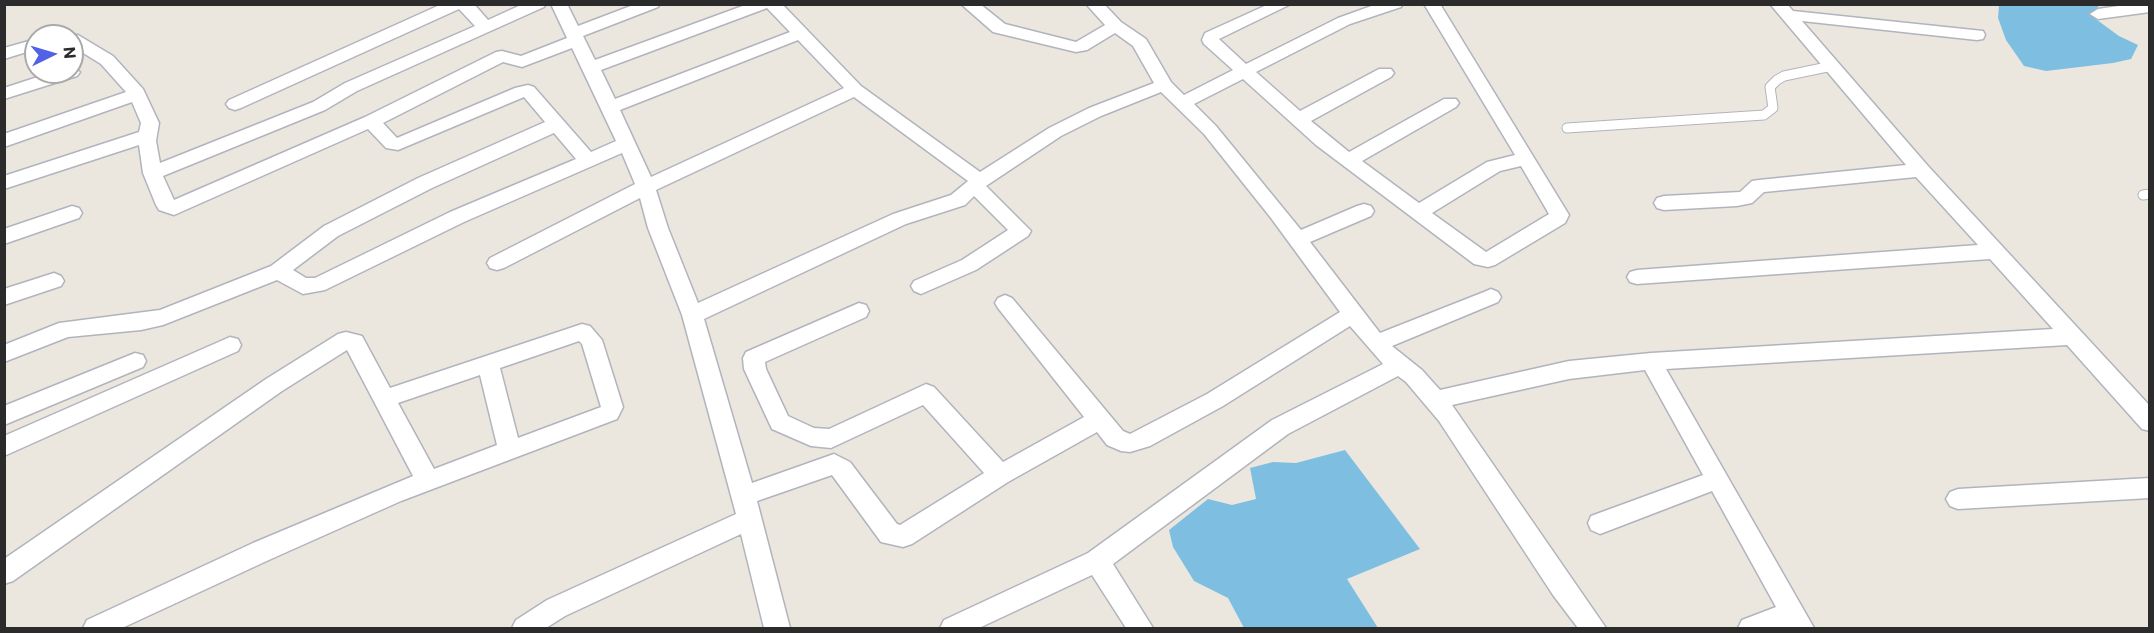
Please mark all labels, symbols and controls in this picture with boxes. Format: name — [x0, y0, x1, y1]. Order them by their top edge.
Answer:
north arrow — [24, 24, 84, 84]
text: N — [60, 46, 80, 59]

